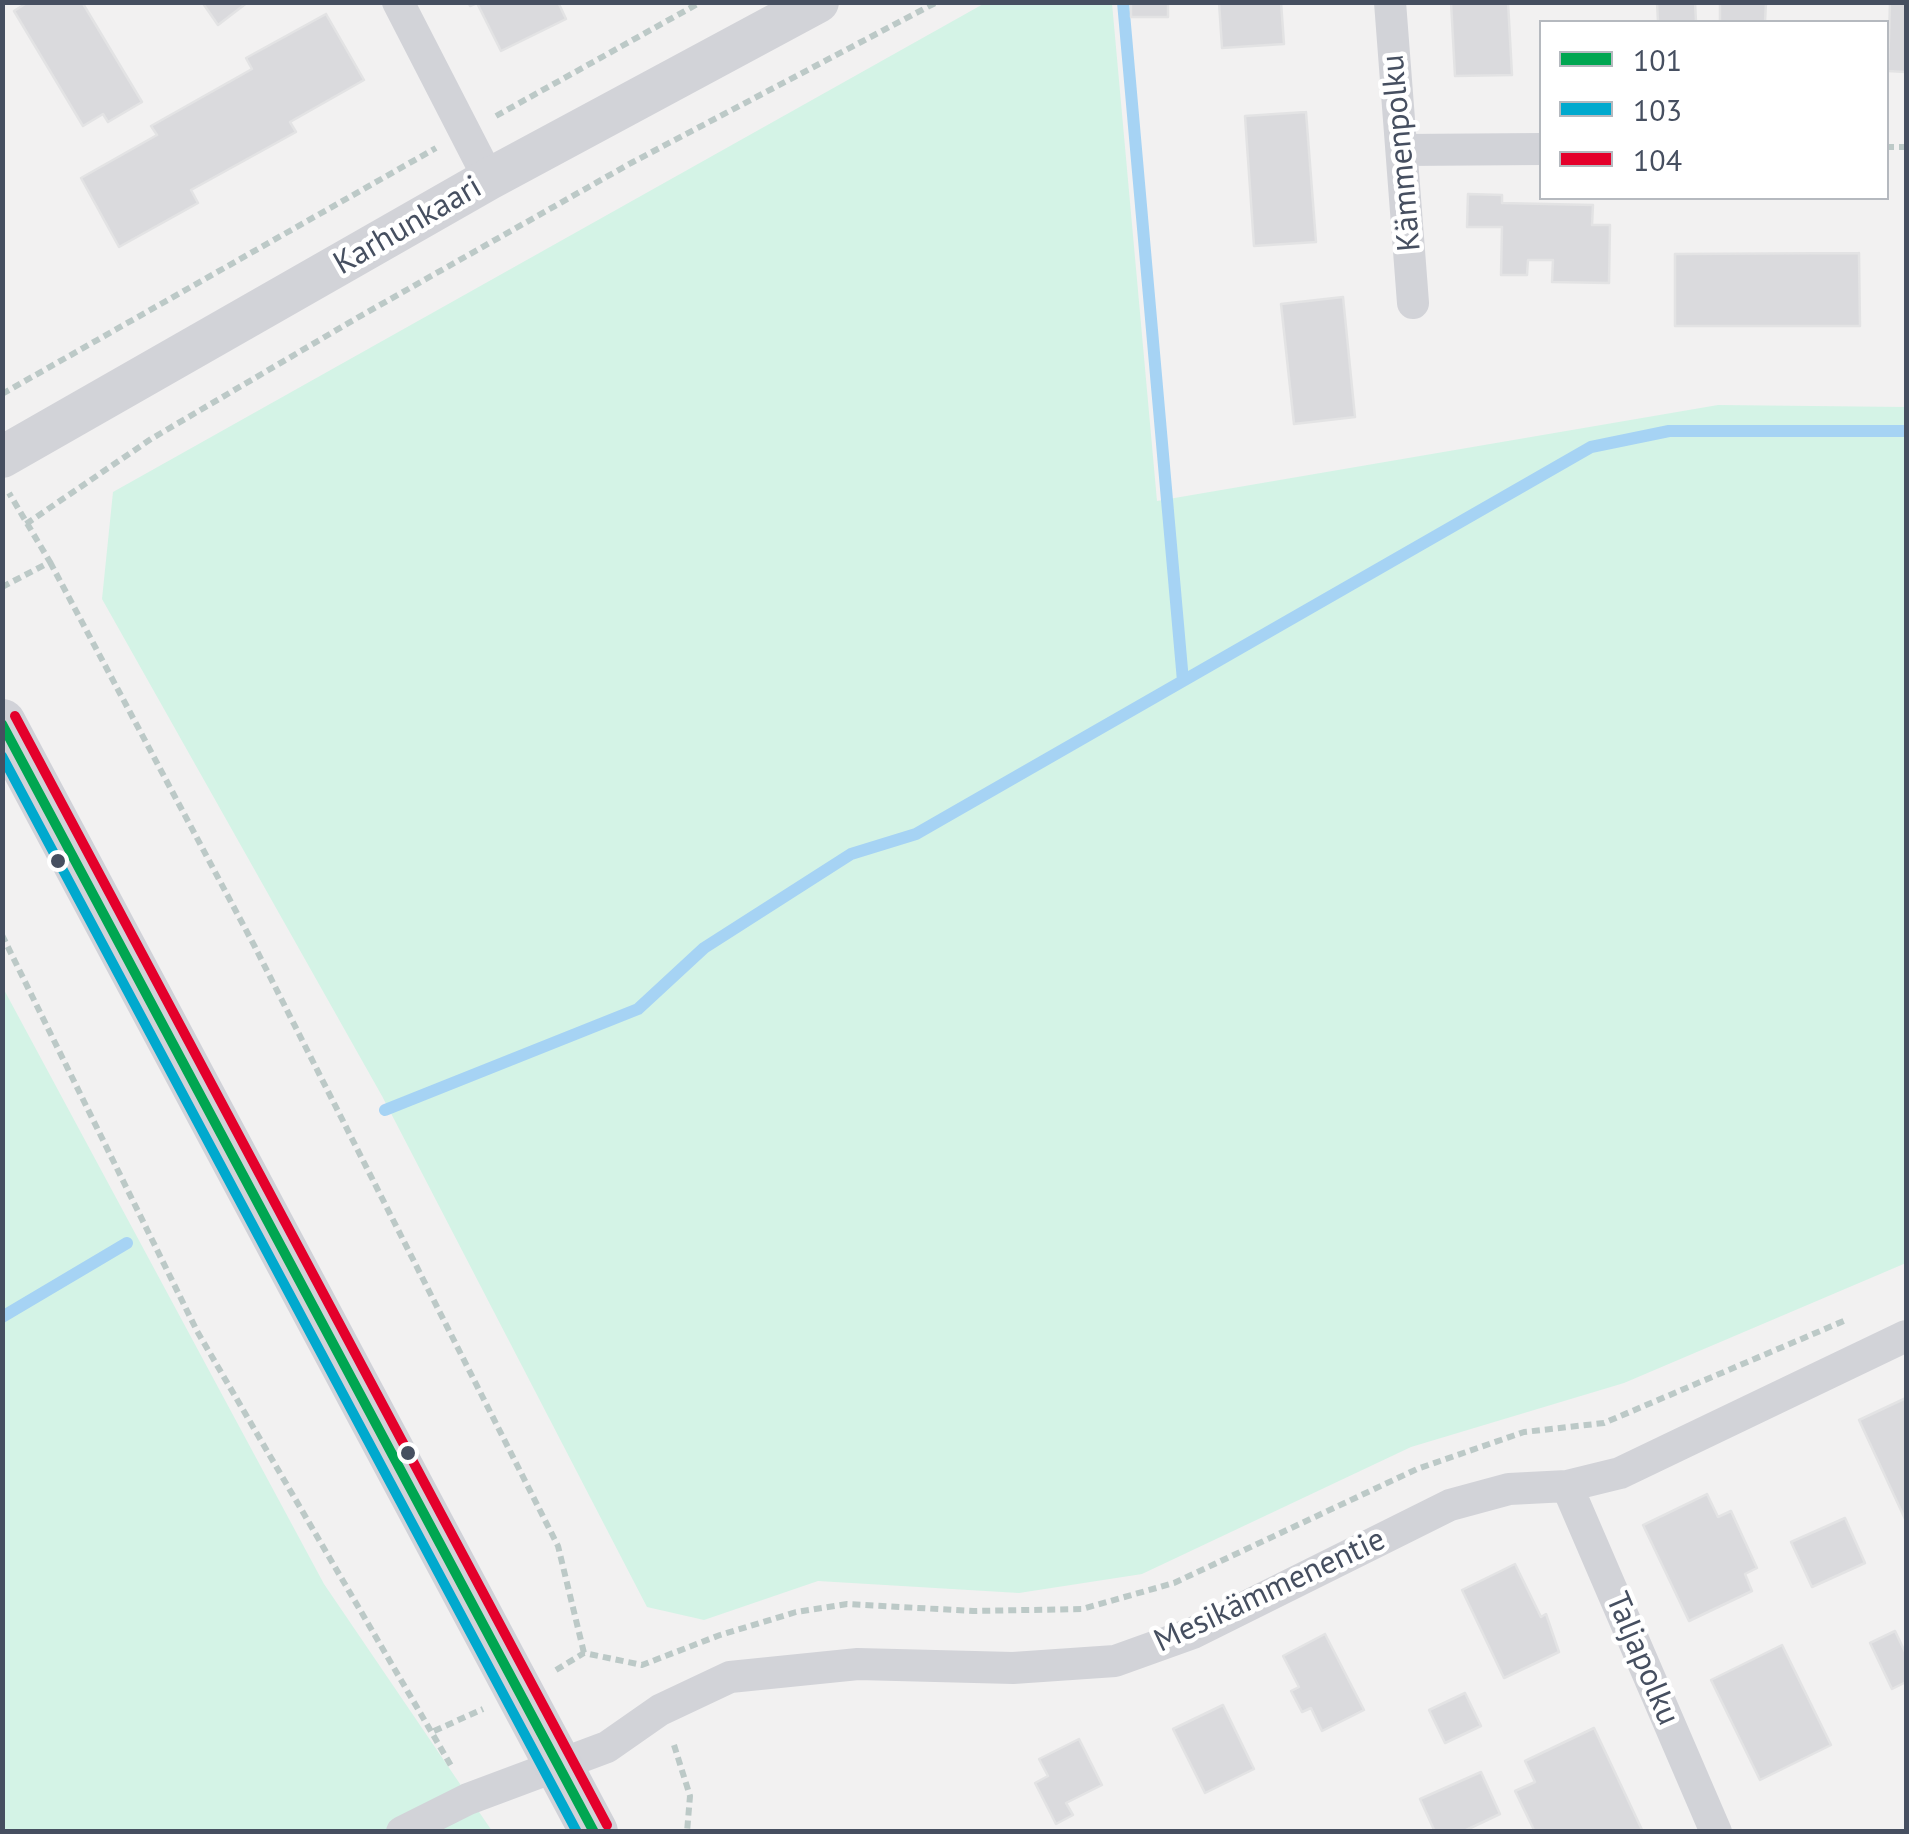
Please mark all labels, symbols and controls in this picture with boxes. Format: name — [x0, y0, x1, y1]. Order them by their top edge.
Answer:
legend — [1539, 20, 1889, 200]
text: 101 — [1633, 40, 1682, 79]
street label: Kämmenpolku — [1374, 53, 1430, 253]
text: 103 — [1633, 90, 1682, 129]
text: 104 — [1633, 140, 1682, 179]
street label: Karhunkaari — [327, 168, 489, 284]
unlabelled marker — [48, 851, 68, 871]
unlabelled marker — [398, 1443, 418, 1463]
street label: Mesikämmenentie — [1149, 1521, 1391, 1661]
street label: Taljapolku — [1597, 1587, 1687, 1731]

